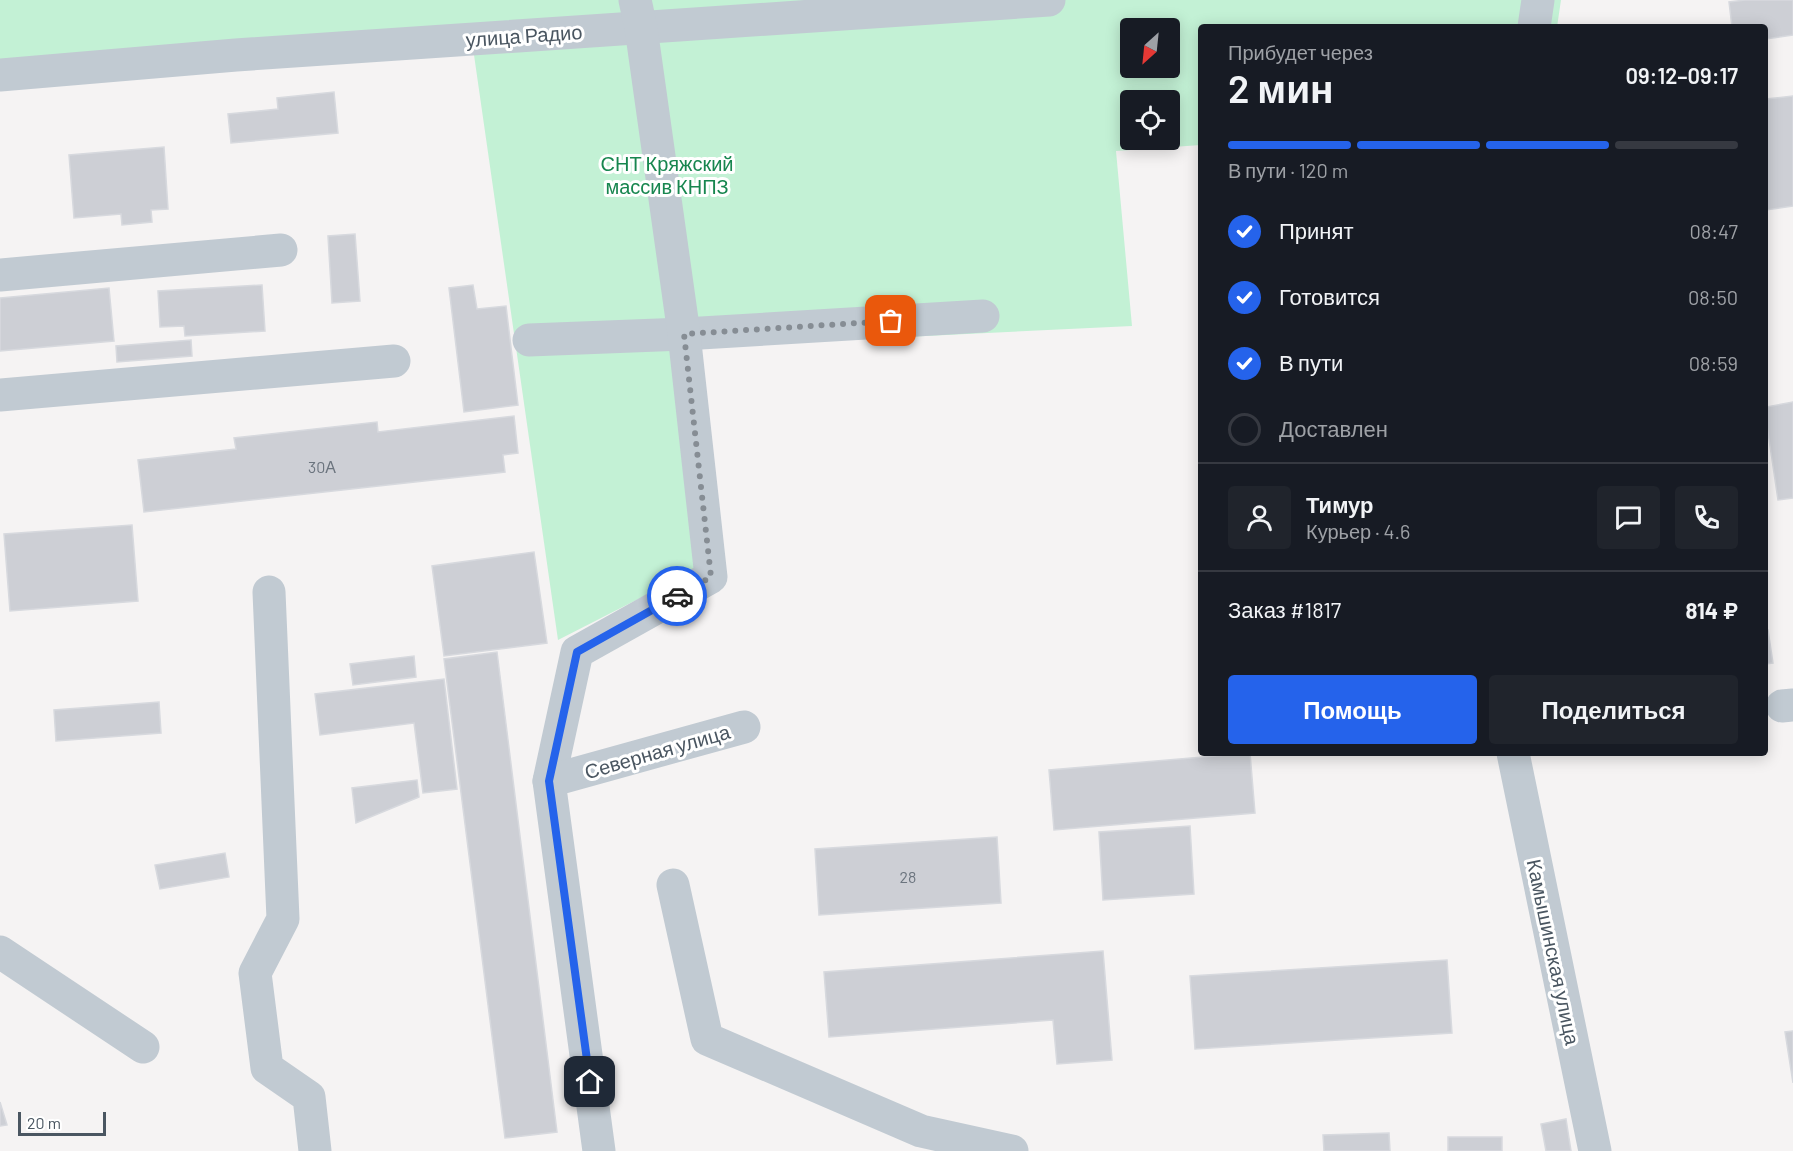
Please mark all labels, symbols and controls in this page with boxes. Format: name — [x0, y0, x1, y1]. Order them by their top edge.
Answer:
north arrow — [1120, 18, 1180, 78]
map controls — [1120, 18, 1180, 150]
street label: улица Радио — [465, 19, 583, 51]
text: Прибудет через — [1228, 40, 1373, 64]
text: 09:12–09:17 — [1626, 62, 1738, 88]
text: 2 мин — [1228, 64, 1334, 111]
button: locate — [1120, 90, 1180, 150]
park label: СНТ Кряжский массив КНПЗ — [601, 151, 733, 198]
text: В пути · 120 m — [1228, 158, 1348, 182]
icon: check — [1228, 215, 1261, 248]
text: Принят — [1279, 217, 1353, 243]
text: 08:47 — [1690, 219, 1738, 243]
icon: check — [1228, 281, 1261, 314]
text: Готовится — [1279, 283, 1380, 309]
text: 08:50 — [1688, 285, 1738, 309]
pin — [865, 295, 916, 346]
icon: bag — [874, 304, 907, 337]
icon: check — [1228, 347, 1261, 380]
text: В пути — [1279, 349, 1343, 375]
text: 08:59 — [1689, 351, 1738, 375]
text: Доставлен — [1279, 415, 1388, 441]
house number: 30А — [308, 457, 336, 476]
button: person — [1228, 486, 1291, 549]
button: chat — [1597, 486, 1660, 549]
button: phone — [1675, 486, 1738, 549]
text: Тимур — [1306, 491, 1374, 517]
text: Курьер · 4.6 — [1306, 519, 1410, 543]
courier — [647, 566, 707, 626]
icon: car — [661, 580, 694, 613]
text: Заказ #1817 — [1228, 596, 1341, 622]
text: 814 ₽ — [1685, 597, 1738, 623]
button: Помощь — [1228, 675, 1477, 744]
button: Поделиться — [1489, 675, 1738, 744]
street label: Северная улица — [582, 719, 733, 783]
street label: Камышинская улица — [1523, 857, 1586, 1048]
house number: 28 — [900, 867, 916, 886]
pin — [564, 1056, 615, 1107]
icon: home — [573, 1065, 606, 1098]
scale bar — [18, 1109, 106, 1136]
text: 20 m — [27, 1113, 61, 1132]

